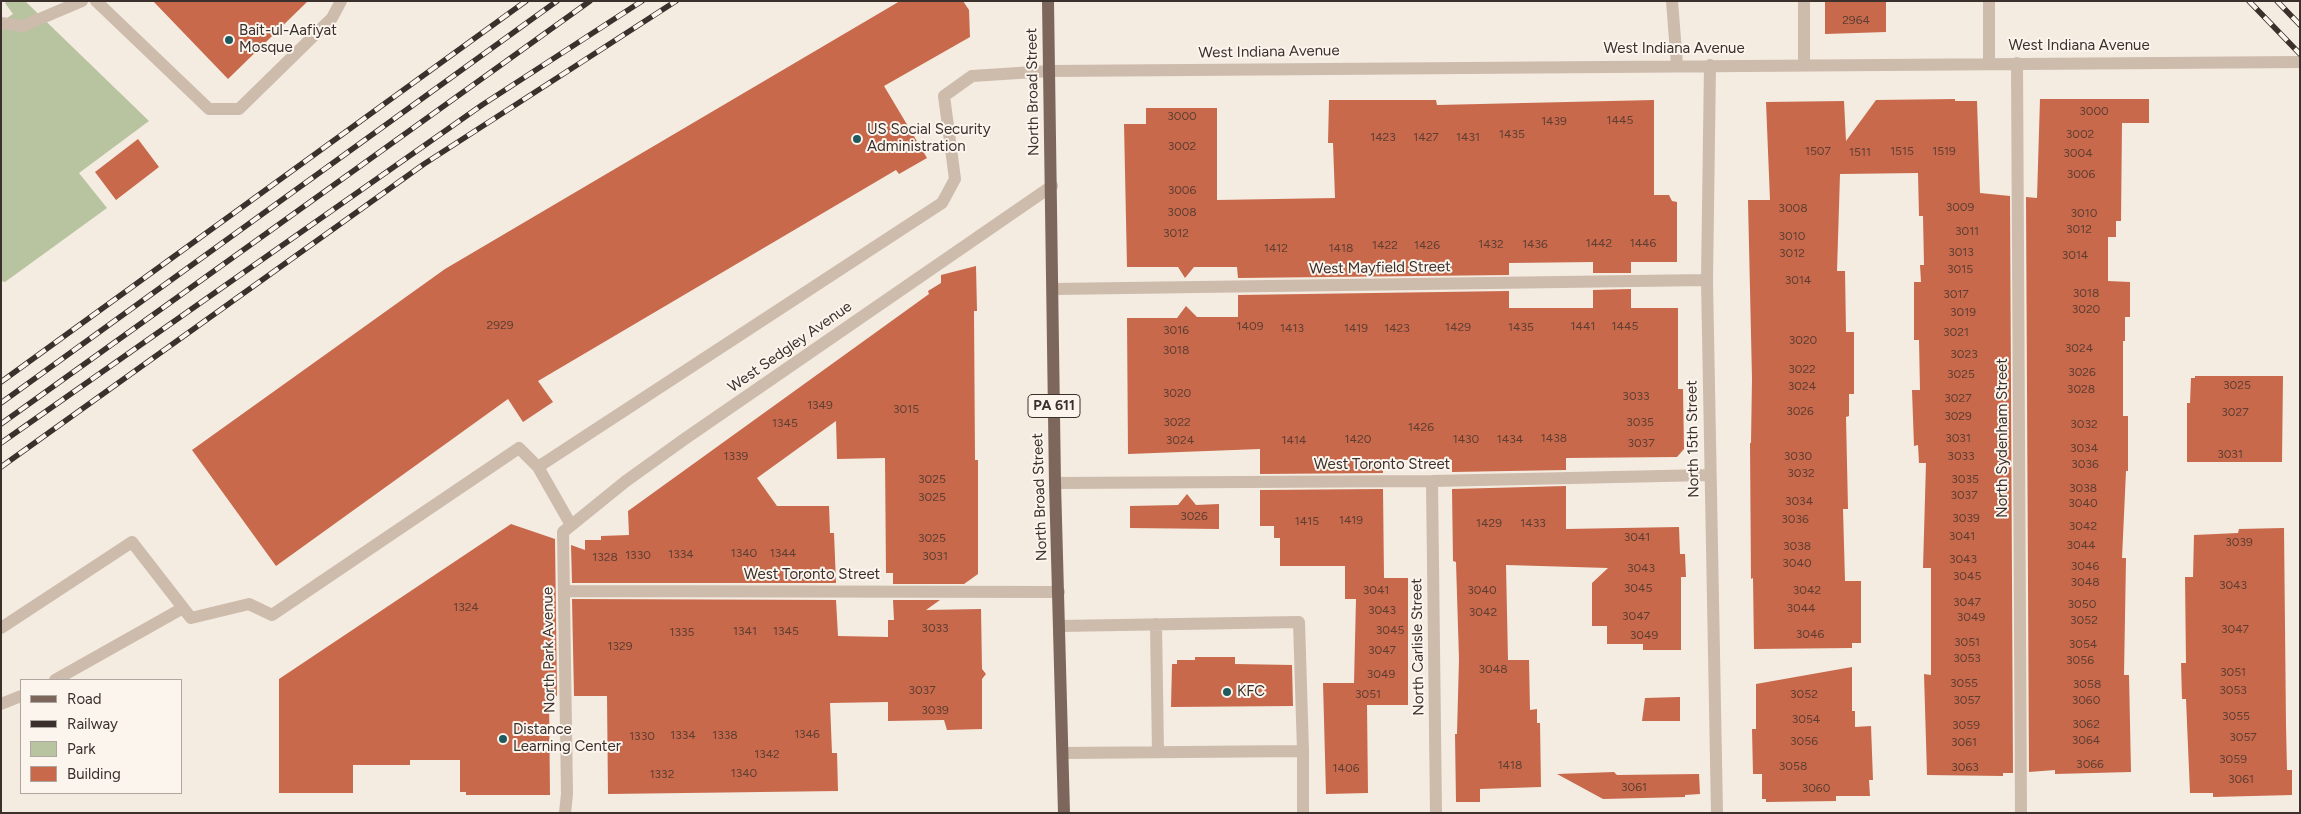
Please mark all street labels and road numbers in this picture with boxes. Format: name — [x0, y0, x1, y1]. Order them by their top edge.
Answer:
street label: North Broad Street — [1023, 28, 1043, 156]
street label: West Indiana Avenue — [2008, 37, 2150, 55]
street label: West Indiana Avenue — [1603, 40, 1745, 58]
street label: West Indiana Avenue — [1198, 42, 1340, 62]
street label: West Mayfield Street — [1309, 258, 1451, 278]
street label: West Sedgley Avenue — [725, 297, 855, 397]
street label: North Sydenham Street — [1994, 358, 2012, 518]
street label: North 15th Street — [1683, 380, 1703, 498]
road number: PA 611 — [1028, 394, 1080, 418]
street label: North Broad Street — [1029, 433, 1051, 561]
street label: West Toronto Street — [1314, 456, 1450, 474]
street label: West Toronto Street — [744, 566, 880, 584]
street label: North Carlisle Street — [1408, 578, 1428, 716]
street label: North Park Avenue — [539, 587, 559, 713]

